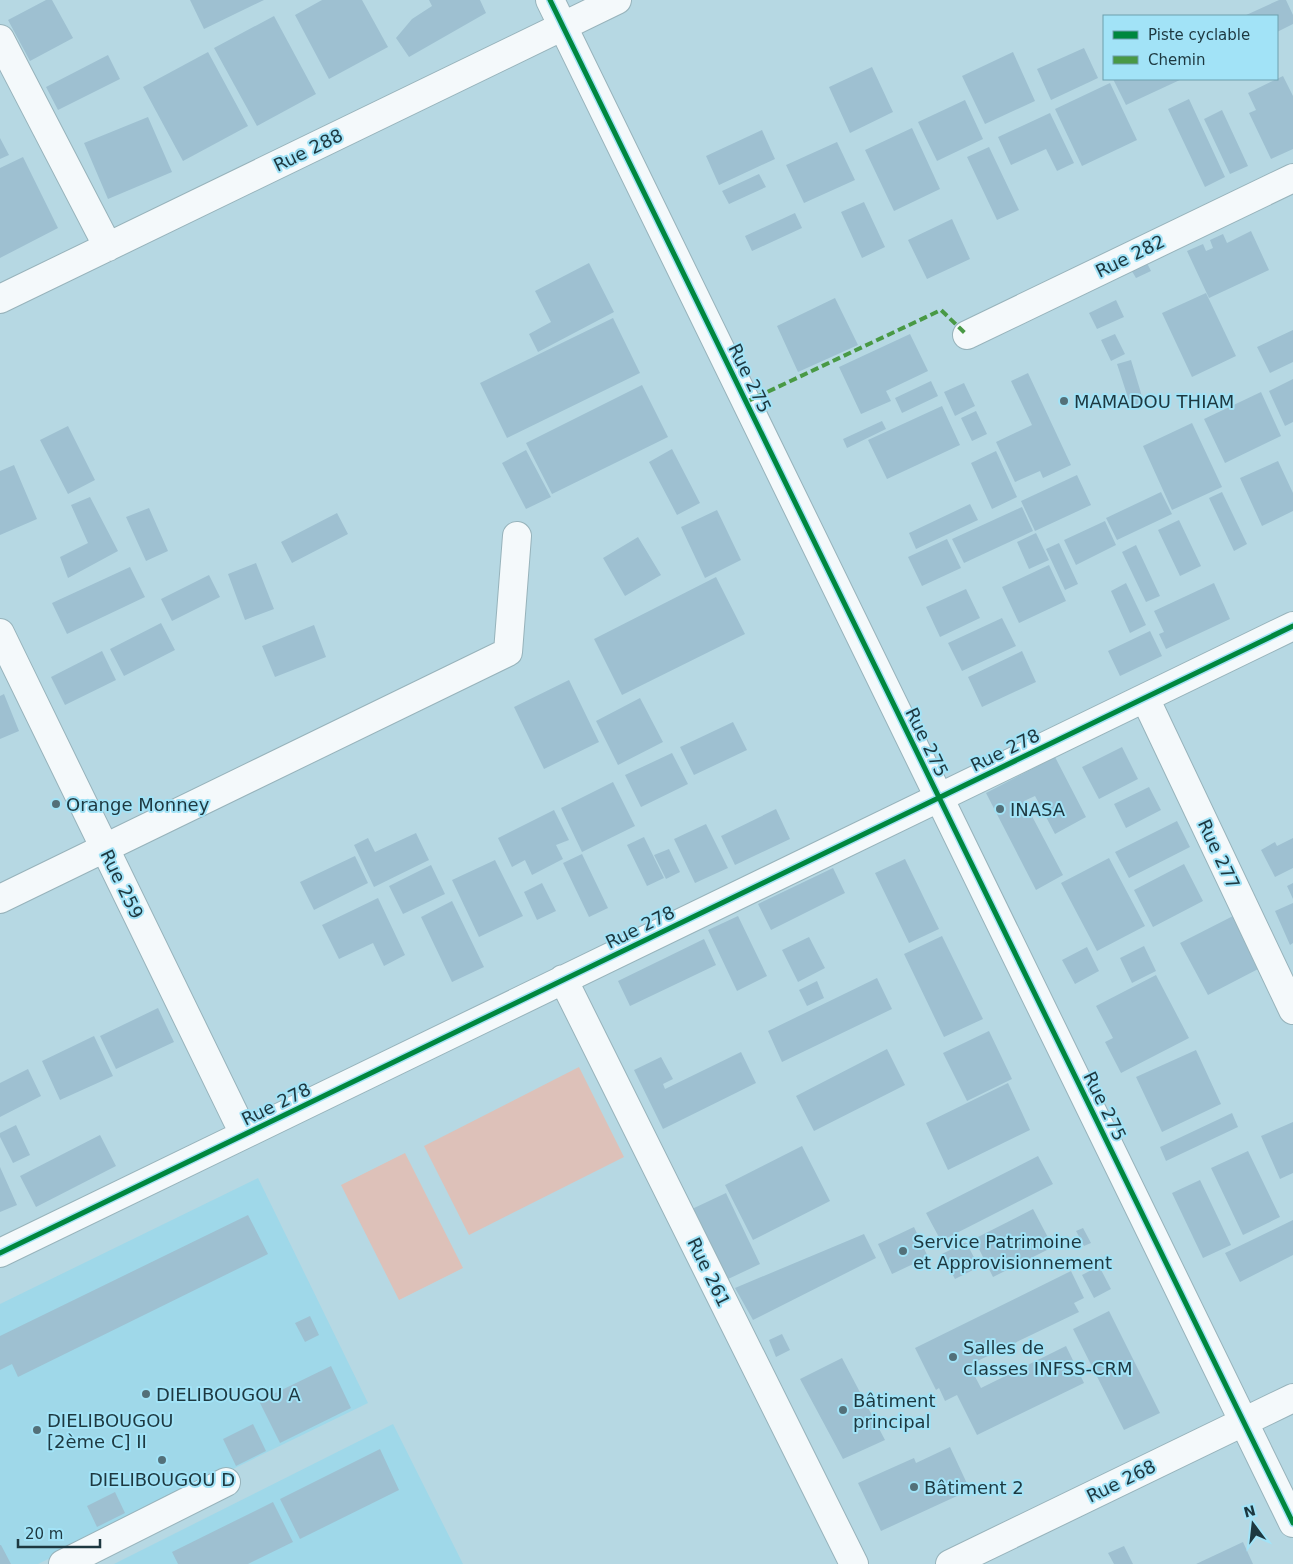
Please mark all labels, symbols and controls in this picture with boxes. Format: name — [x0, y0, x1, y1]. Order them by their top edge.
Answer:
legend — [1103, 15, 1278, 80]
text: Piste cyclable — [1148, 26, 1250, 44]
text: Chemin — [1148, 51, 1206, 69]
street label: Rue 288 — [270, 124, 346, 176]
street label: Rue 282 — [1092, 230, 1168, 282]
street label: Rue 275 — [724, 340, 776, 416]
place label: MAMADOU THIAM — [1074, 391, 1234, 412]
marker: MAMADOU THIAM — [1058, 395, 1070, 407]
street label: Rue 275 — [901, 704, 953, 780]
street label: Rue 278 — [967, 724, 1043, 776]
place label: Orange Monney — [66, 794, 210, 815]
marker: Orange Monney — [50, 798, 62, 810]
place label: INASA — [1010, 799, 1066, 820]
marker: INASA — [994, 803, 1006, 815]
street label: Rue 277 — [1194, 816, 1244, 892]
street label: Rue 259 — [96, 846, 148, 922]
street label: Rue 278 — [602, 901, 678, 953]
street label: Rue 275 — [1079, 1068, 1131, 1144]
street label: Rue 278 — [238, 1078, 314, 1130]
place label: Service Patrimoine et Approvisionnement — [913, 1231, 1112, 1273]
street label: Rue 261 — [683, 1234, 735, 1310]
marker: Service Patrimoine et Approvisionnement — [897, 1245, 909, 1257]
place label: Salles de classes INFSS-CRM — [963, 1337, 1133, 1379]
marker: Salles de classes INFSS-CRM — [947, 1351, 959, 1363]
place label: DIELIBOUGOU A — [156, 1384, 301, 1405]
marker: DIELIBOUGOU A — [140, 1388, 152, 1400]
place label: Bâtiment principal — [853, 1390, 936, 1432]
marker: Bâtiment principal — [837, 1404, 849, 1416]
place label: DIELIBOUGOU [2ème C] II — [47, 1410, 174, 1452]
marker: DIELIBOUGOU [2ème C] II — [31, 1424, 43, 1436]
marker: DIELIBOUGOU D — [156, 1454, 168, 1466]
street label: Rue 268 — [1083, 1455, 1159, 1507]
place label: DIELIBOUGOU D — [89, 1469, 235, 1490]
place label: Bâtiment 2 — [924, 1477, 1024, 1498]
marker: Bâtiment 2 — [908, 1481, 920, 1493]
north arrow — [1228, 1499, 1278, 1549]
text: N — [1242, 1502, 1257, 1521]
scale bar — [18, 1516, 100, 1548]
text: 20 m — [25, 1525, 63, 1543]

